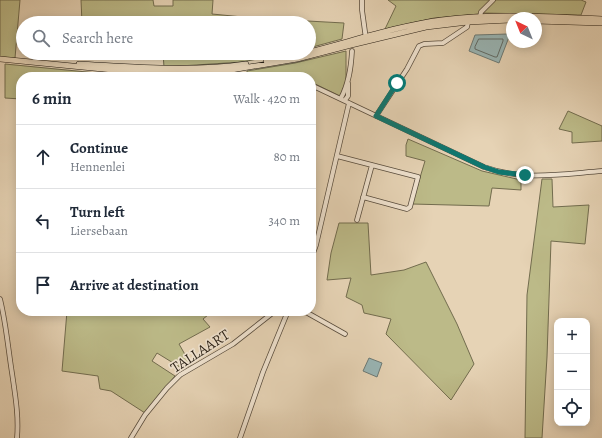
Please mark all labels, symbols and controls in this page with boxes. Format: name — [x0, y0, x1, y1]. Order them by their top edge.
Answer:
north arrow — [506, 12, 542, 48]
search box — [16, 16, 316, 60]
icon: search — [30, 27, 52, 49]
text: Search here — [62, 28, 133, 48]
route start — [388, 74, 406, 92]
text: 6 min — [32, 87, 72, 110]
text: Walk · 420 m — [233, 90, 300, 107]
text: Continue — [70, 138, 128, 158]
icon: ahead — [32, 146, 54, 168]
text: 80 m — [273, 148, 300, 165]
text: Hennenlei — [70, 158, 125, 175]
route end — [516, 166, 534, 184]
text: Turn left — [70, 202, 125, 222]
icon: left — [32, 210, 54, 232]
text: 340 m — [268, 212, 300, 229]
text: Liersebaan — [70, 222, 128, 239]
icon: arrive — [32, 274, 54, 296]
text: Arrive at destination — [70, 275, 199, 295]
map controls — [554, 318, 590, 426]
button: + — [554, 318, 590, 354]
street label: TALLAART — [167, 324, 234, 378]
button: − — [554, 354, 590, 390]
button: locate — [554, 390, 590, 426]

